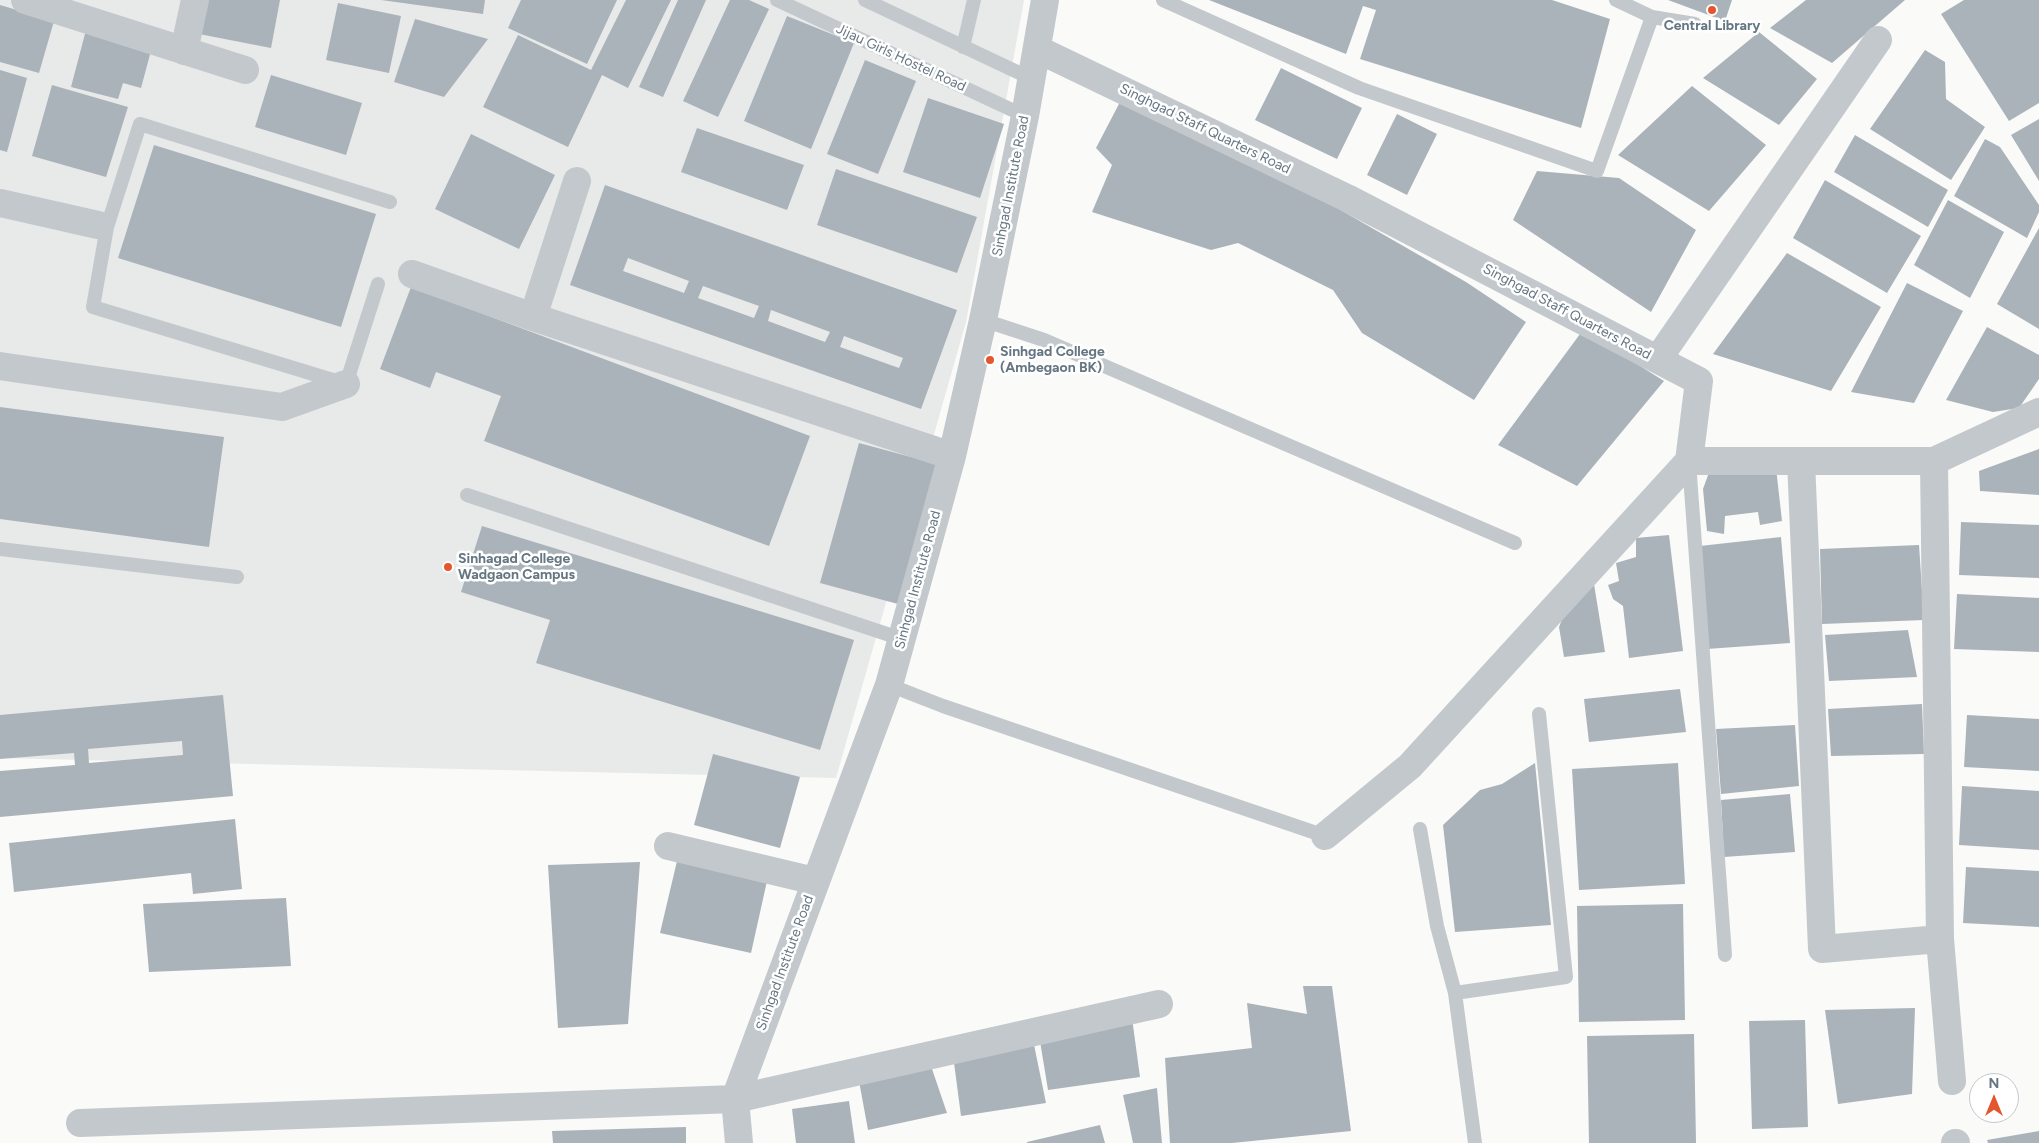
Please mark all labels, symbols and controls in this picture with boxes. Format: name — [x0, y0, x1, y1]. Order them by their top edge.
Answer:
marker: Central Library — [1706, 4, 1718, 16]
place label: Central Library — [1664, 18, 1760, 34]
street label: Jijau Girls Hostel Road — [833, 21, 969, 95]
street label: Singhgad Staff Quarters Road — [1117, 80, 1293, 178]
street label: Sinhgad Institute Road — [989, 114, 1033, 258]
street label: Singhgad Staff Quarters Road — [1480, 260, 1654, 364]
place label: Sinhgad College (Ambegaon BK) — [1000, 344, 1105, 377]
marker: Sinhgad College (Ambegaon BK) — [984, 354, 996, 366]
street label: Sinhgad Institute Road — [891, 509, 945, 651]
place label: Sinhagad College Wadgaon Campus — [458, 551, 575, 584]
marker: Sinhagad College Wadgaon Campus — [442, 561, 454, 573]
street label: Sinhgad Institute Road — [753, 893, 817, 1033]
north arrow — [1969, 1073, 2019, 1123]
text: N — [1989, 1075, 1999, 1092]

